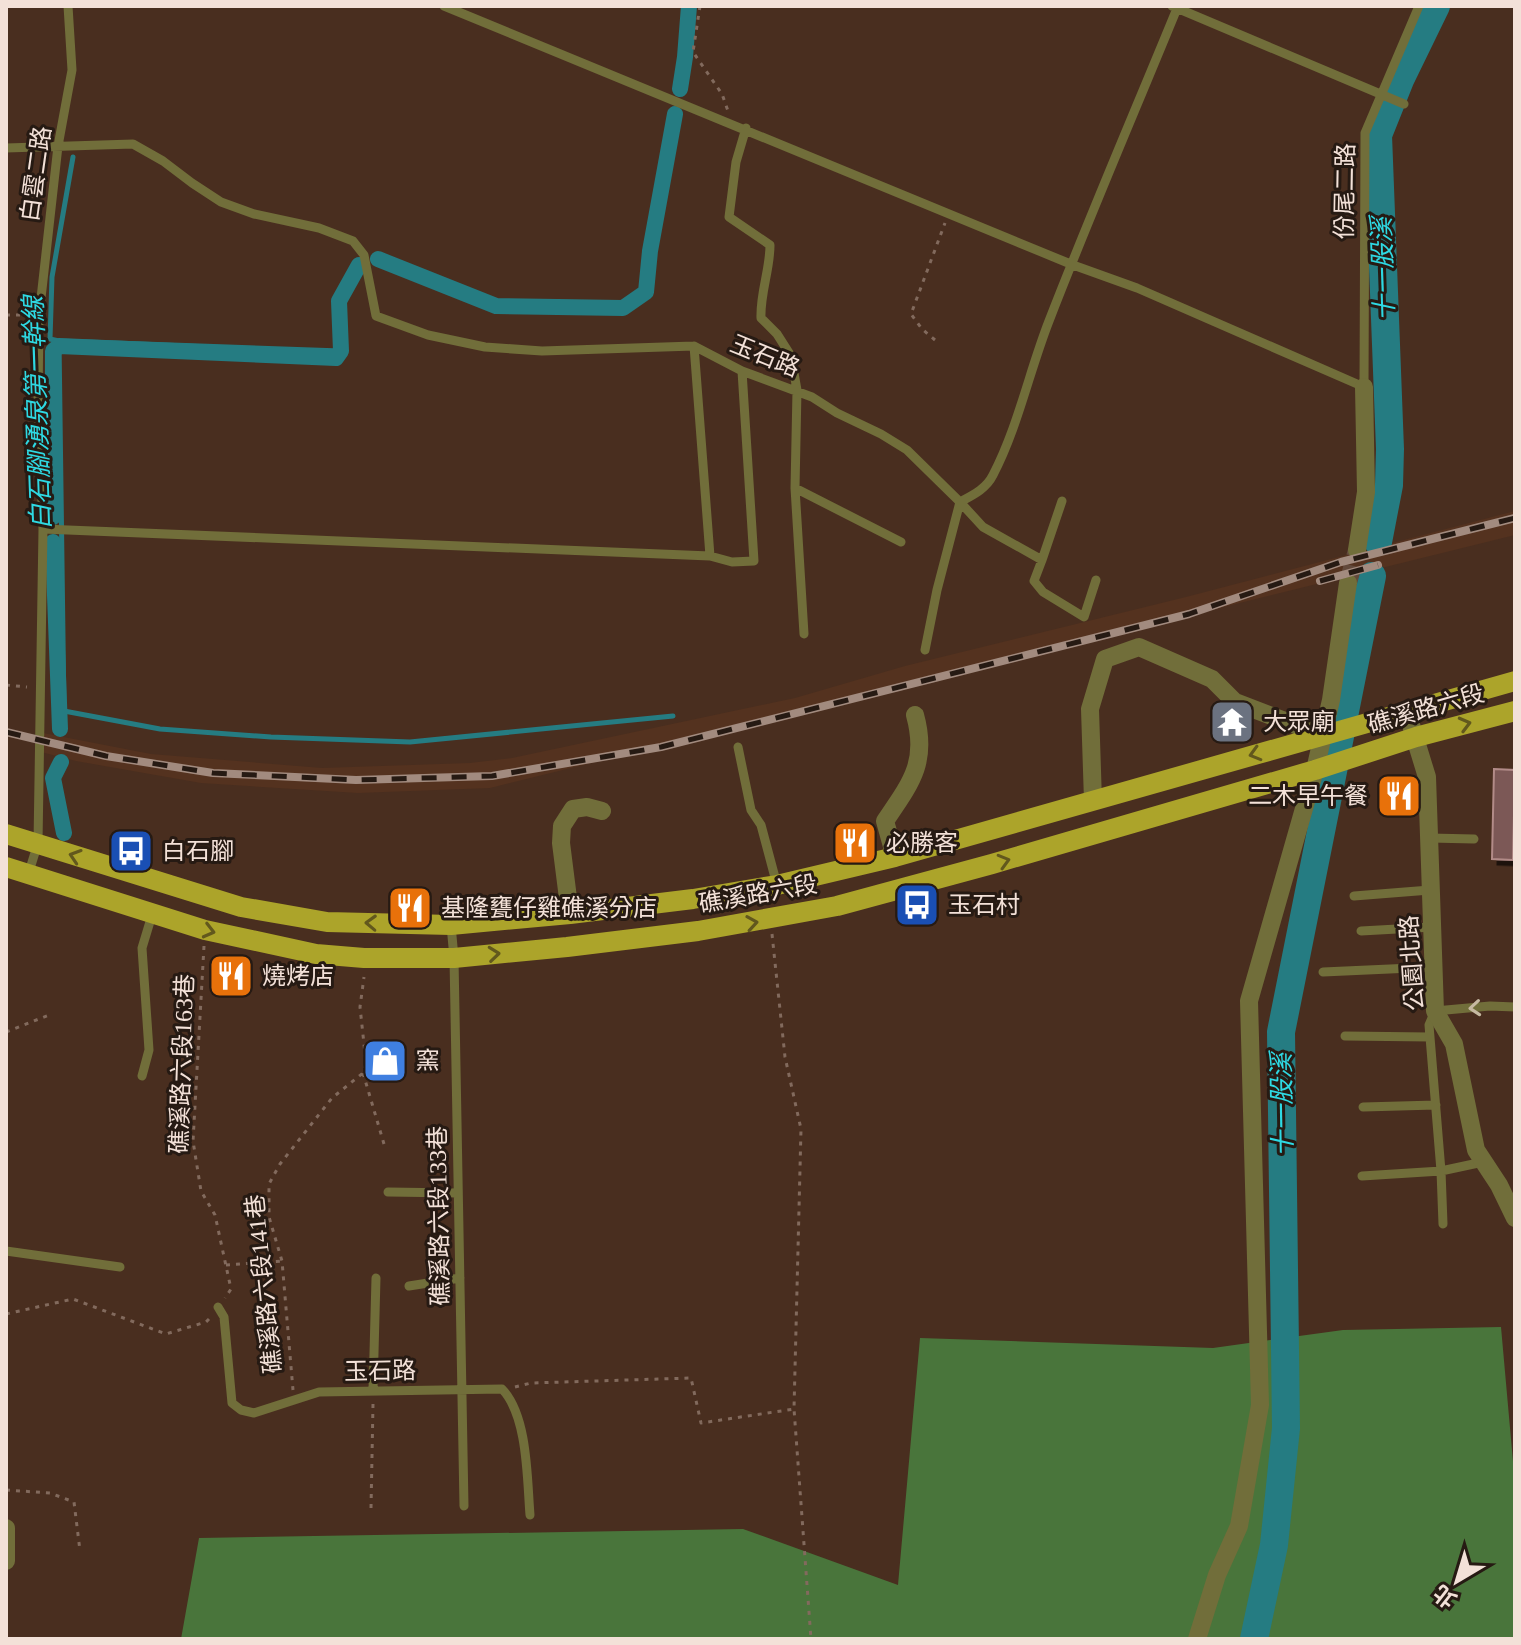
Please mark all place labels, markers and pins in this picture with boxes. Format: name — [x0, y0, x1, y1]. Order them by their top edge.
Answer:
temple icon: 大眾廟 — [1208, 698, 1256, 746]
place label: 大眾廟 — [1263, 709, 1335, 735]
restaurant icon: 二木早午餐 — [1375, 772, 1423, 820]
place label: 二木早午餐 — [1248, 783, 1368, 809]
restaurant icon: 必勝客 — [831, 819, 879, 867]
bus stop icon: 白石腳 — [107, 827, 155, 875]
place label: 必勝客 — [886, 830, 958, 856]
place label: 白石腳 — [162, 838, 234, 864]
bus stop icon: 玉石村 — [893, 881, 941, 929]
restaurant icon: 基隆甕仔雞礁溪分店 — [386, 884, 434, 932]
place label: 玉石村 — [948, 892, 1020, 918]
place label: 基隆甕仔雞礁溪分店 — [441, 895, 657, 921]
restaurant icon: 燒烤店 — [207, 952, 255, 1000]
place label: 燒烤店 — [262, 963, 334, 989]
shop icon: 窯 — [361, 1037, 409, 1085]
place label: 窯 — [416, 1048, 440, 1074]

